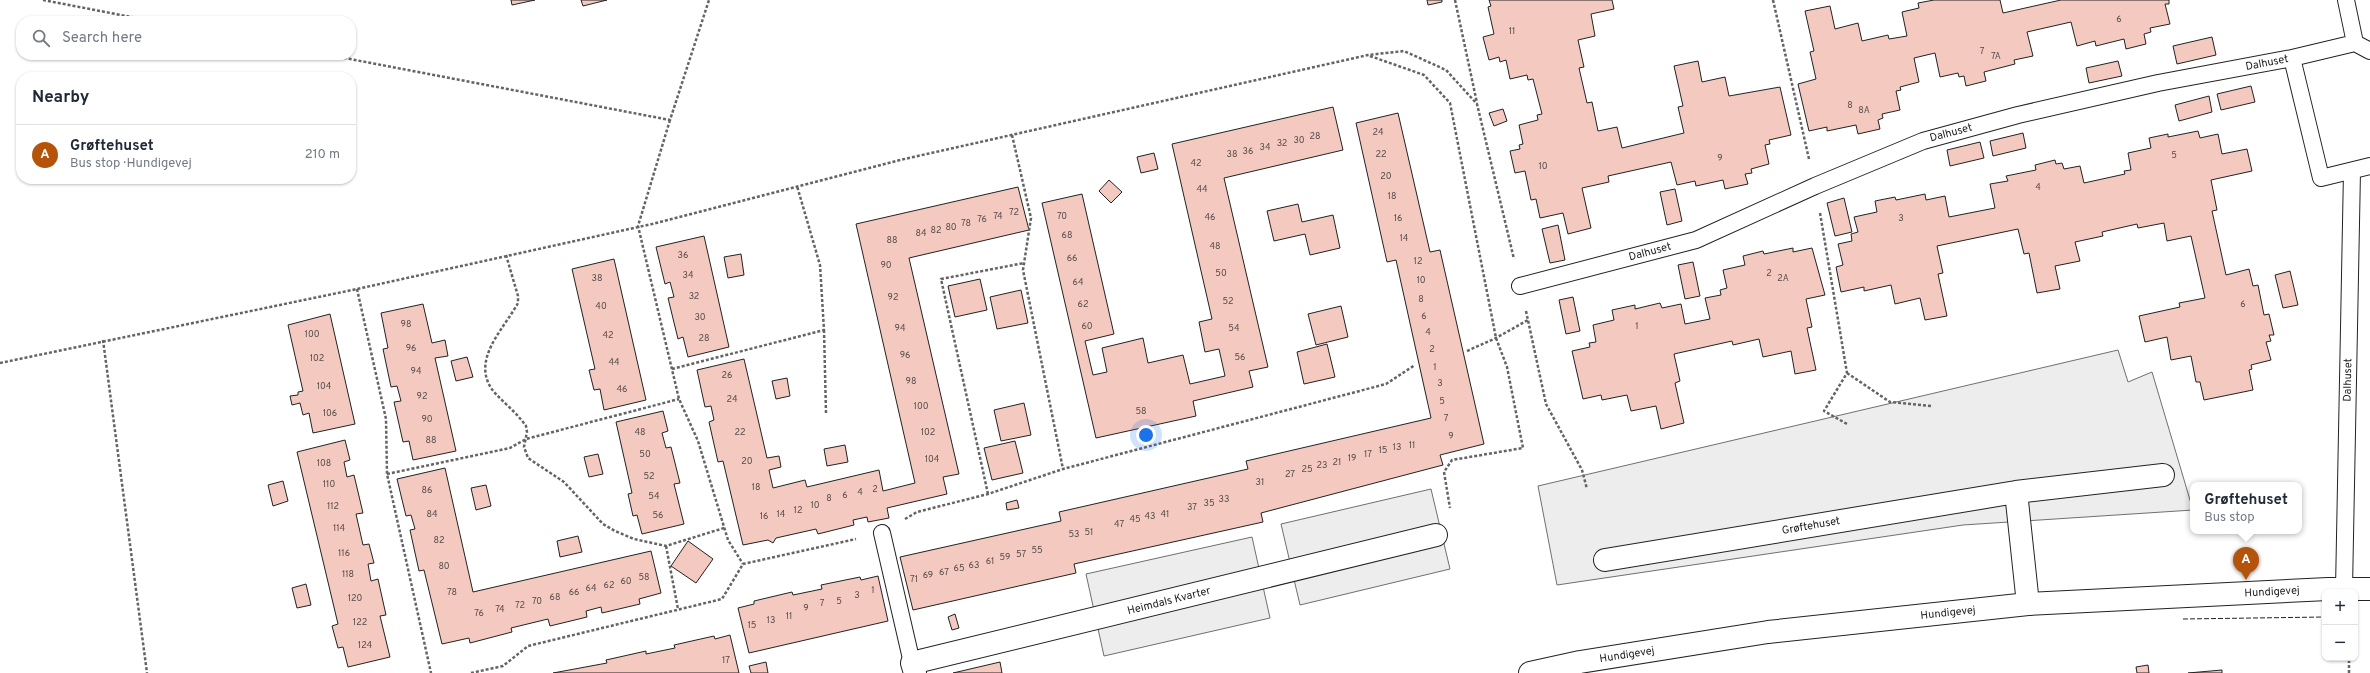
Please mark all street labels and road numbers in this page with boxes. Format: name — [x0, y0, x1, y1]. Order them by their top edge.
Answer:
street label: Dalhuset — [2244, 52, 2290, 74]
street label: Dalhuset — [1928, 121, 1974, 145]
street label: Dalhuset — [1627, 240, 1673, 264]
street label: Dalhuset — [2341, 358, 2355, 402]
street label: Grøftehuset — [1781, 514, 1841, 538]
street label: Heimdals Kvarter — [1126, 584, 1213, 618]
street label: Hundigevej — [2244, 584, 2300, 600]
street label: Hundigevej — [1920, 603, 1976, 623]
street label: Hundigevej — [1599, 644, 1655, 666]

